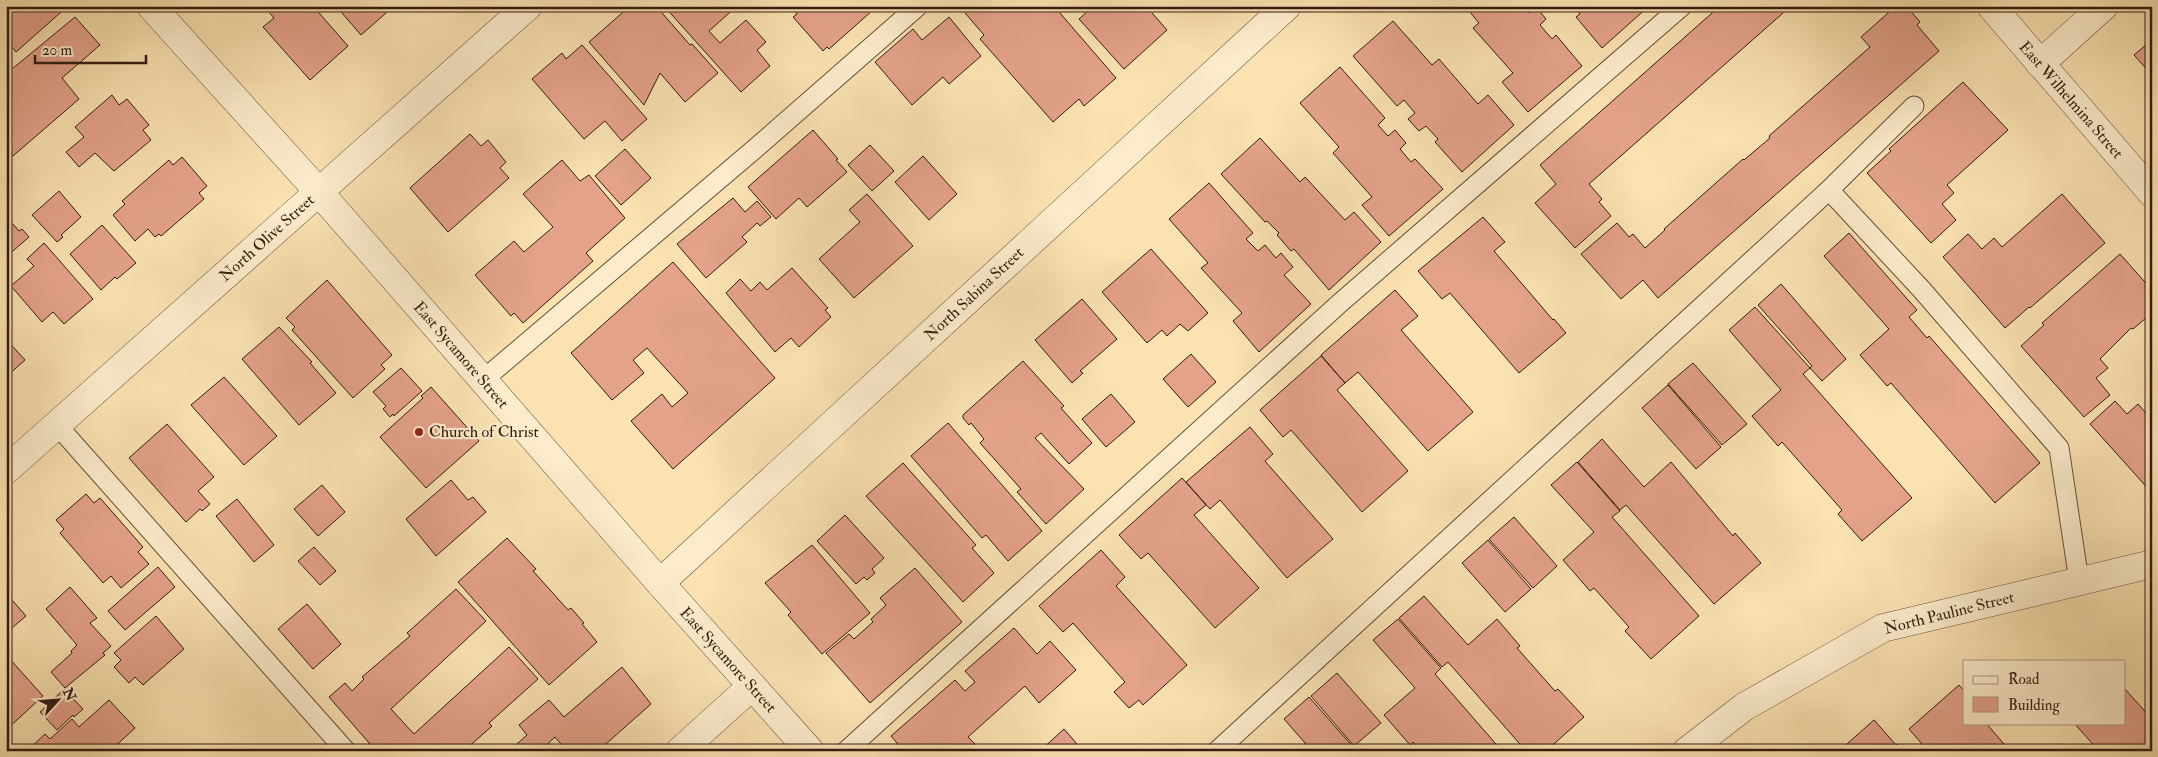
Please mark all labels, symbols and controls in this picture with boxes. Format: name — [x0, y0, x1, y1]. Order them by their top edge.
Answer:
scale bar — [35, 32, 146, 64]
street label: East Wilhelmina Street — [2014, 37, 2128, 163]
text: 20 m — [42, 41, 72, 60]
street label: North Olive Street — [215, 190, 319, 286]
street label: North Sabina Street — [920, 243, 1028, 345]
street label: East Sycamore Street — [409, 297, 513, 413]
place label: Church of Christ — [429, 422, 539, 442]
marker: Church of Christ — [413, 426, 425, 438]
street label: North Pauline Street — [1882, 587, 2016, 639]
street label: East Sycamore Street — [675, 603, 781, 717]
legend — [1963, 660, 2126, 724]
text: Road — [2008, 670, 2040, 689]
north arrow — [32, 674, 82, 724]
text: N — [58, 684, 80, 704]
text: Building — [2008, 696, 2060, 715]

